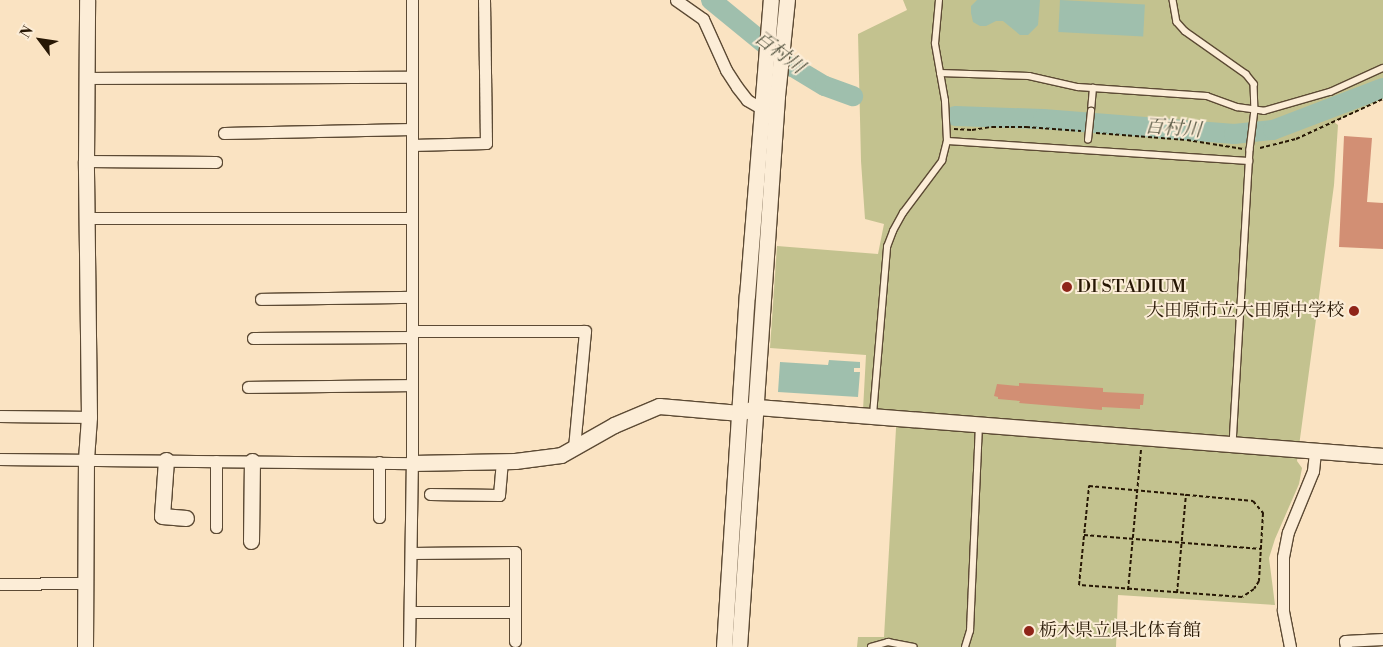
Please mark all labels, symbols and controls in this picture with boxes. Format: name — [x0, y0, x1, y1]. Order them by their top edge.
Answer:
north arrow — [15, 15, 65, 65]
text: N — [17, 23, 38, 42]
water label: 百村川 — [749, 27, 809, 79]
water label: 百村川 — [1144, 116, 1202, 142]
place label: DI STADIUM — [1077, 276, 1186, 298]
marker: DI STADIUM — [1061, 281, 1073, 293]
place label: 大田原市立大田原中学校 — [1146, 300, 1344, 322]
marker: 大田原市立大田原中学校 — [1348, 305, 1360, 317]
place label: 栃木県立県北体育館 — [1039, 620, 1201, 642]
marker: 栃木県立県北体育館 — [1023, 625, 1035, 637]

